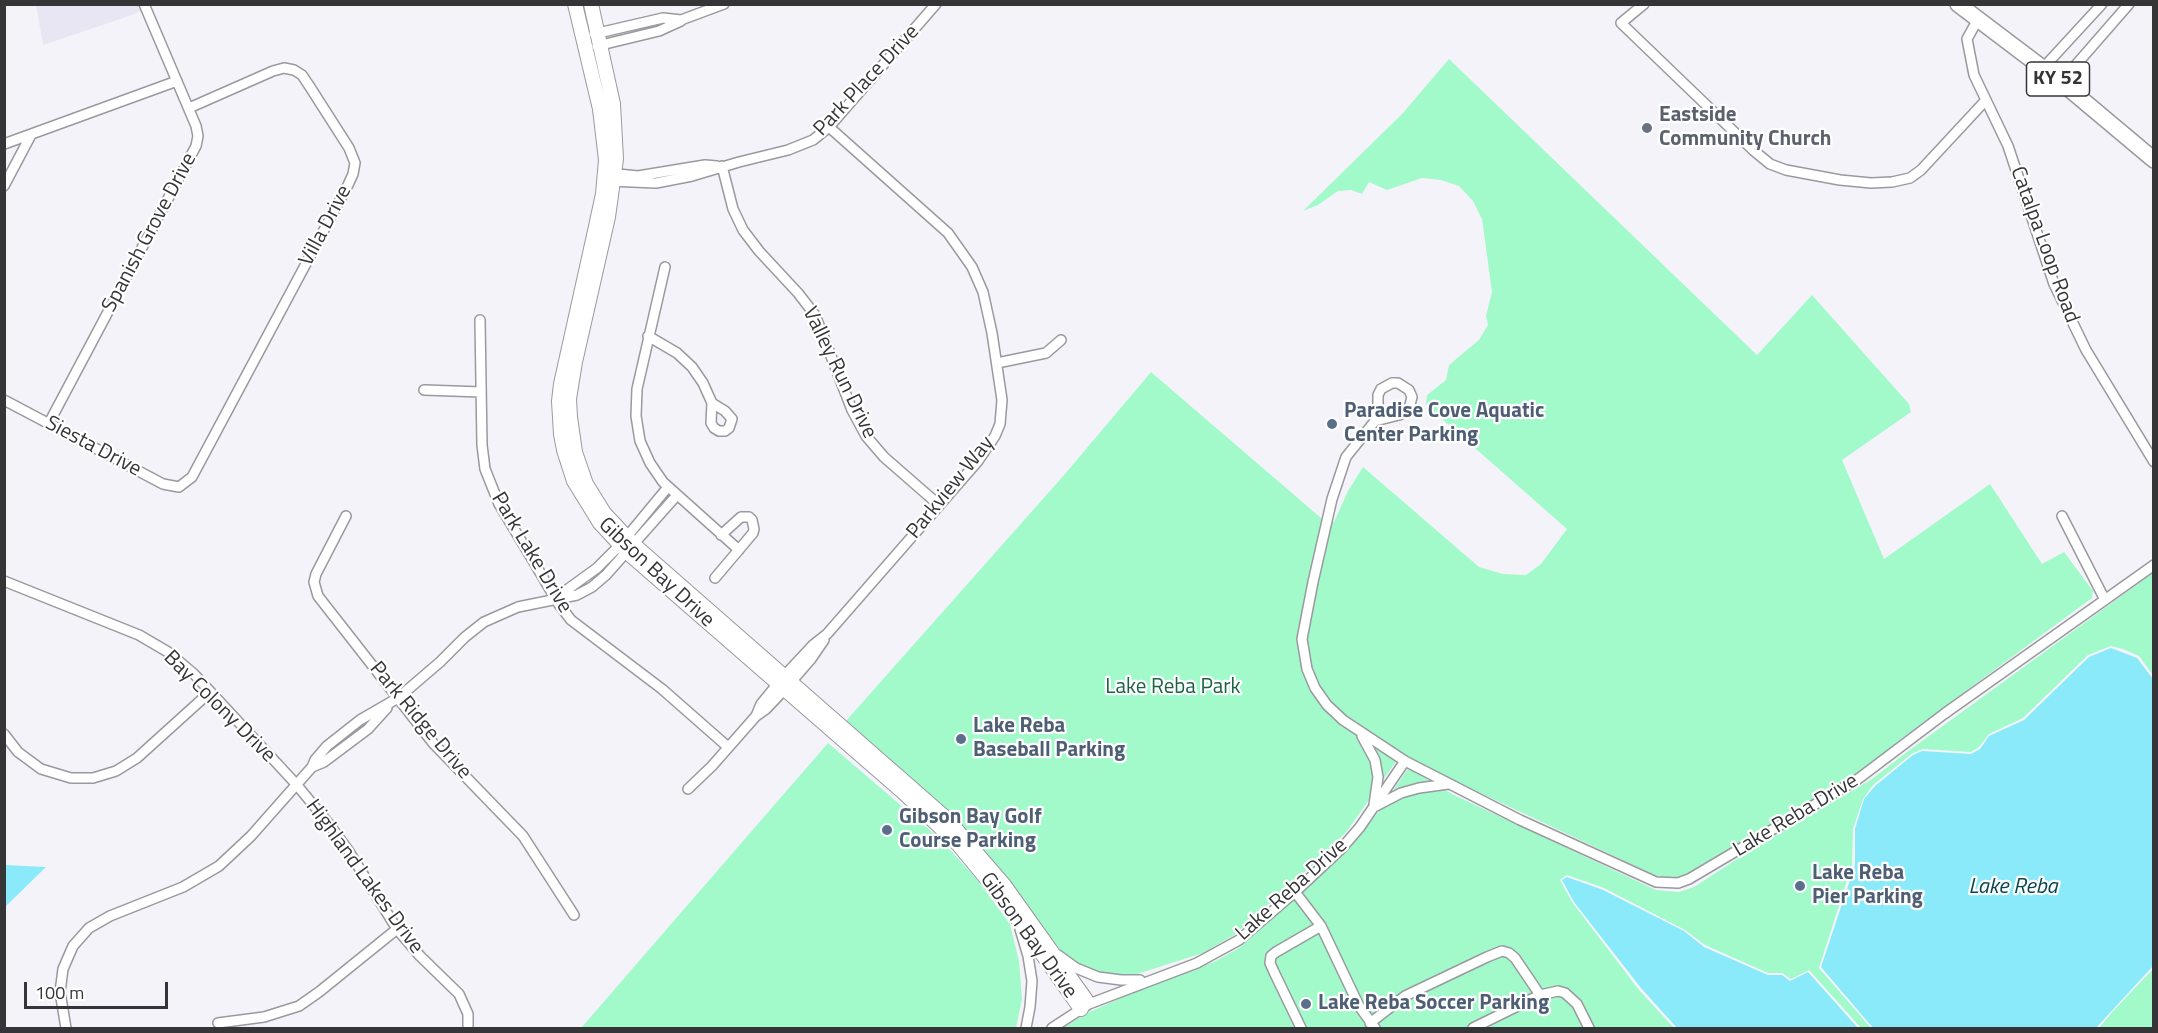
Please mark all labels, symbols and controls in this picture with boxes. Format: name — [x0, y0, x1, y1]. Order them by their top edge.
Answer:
street label: Park Place Drive — [809, 20, 925, 142]
road number: KY 52 — [2026, 62, 2090, 96]
place label: Eastside Community Church — [1659, 103, 1831, 153]
marker: Eastside Community Church — [1640, 121, 1654, 135]
street label: Spanish Grove Drive — [97, 149, 203, 317]
street label: Catalpa Loop Road — [2004, 164, 2084, 326]
street label: Villa Drive — [294, 181, 358, 271]
street label: Valley Run Drive — [796, 303, 882, 443]
place label: Paradise Cove Aquatic Center Parking — [1344, 399, 1544, 449]
street label: Siesta Drive — [41, 411, 145, 483]
marker: Paradise Cove Aquatic Center Parking — [1325, 417, 1339, 431]
street label: Parkview Way — [902, 432, 1000, 544]
street label: Park Lake Drive — [485, 488, 577, 618]
street label: Gibson Bay Drive — [593, 513, 719, 633]
street label: Bay Colony Drive — [158, 646, 280, 768]
street label: Park Ridge Drive — [364, 657, 476, 785]
park label: Lake Reba Park — [1105, 675, 1241, 701]
place label: Lake Reba Baseball Parking — [973, 714, 1125, 764]
marker: Lake Reba Baseball Parking — [954, 732, 968, 746]
street label: Lake Reba Drive — [1729, 769, 1863, 863]
street label: Highland Lakes Drive — [300, 795, 428, 959]
place label: Gibson Bay Golf Course Parking — [899, 805, 1042, 855]
marker: Gibson Bay Golf Course Parking — [880, 823, 894, 837]
street label: Lake Reba Drive — [1231, 833, 1353, 947]
place label: Lake Reba Pier Parking — [1812, 861, 1923, 911]
street label: Gibson Bay Drive — [974, 868, 1082, 1004]
water label: Lake Reba — [1968, 875, 2058, 901]
marker: Lake Reba Pier Parking — [1793, 879, 1807, 893]
scale bar — [27, 970, 171, 1008]
text: 100 m — [35, 979, 84, 1006]
place label: Lake Reba Soccer Parking — [1318, 991, 1549, 1017]
marker: Lake Reba Soccer Parking — [1299, 997, 1313, 1011]

